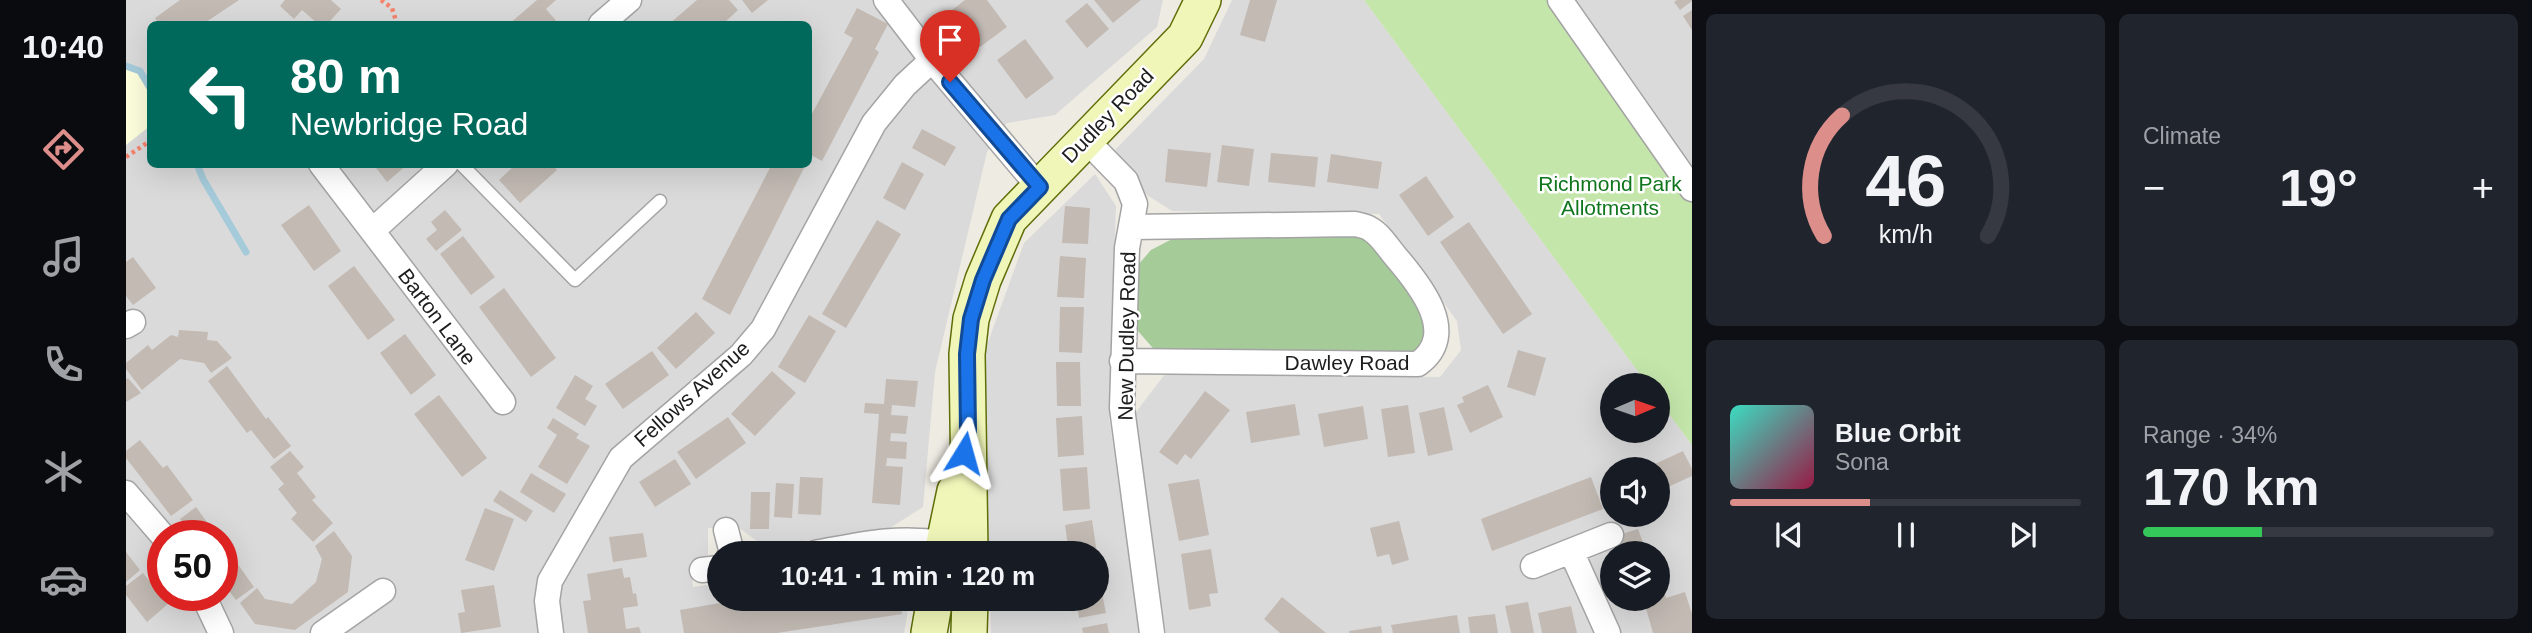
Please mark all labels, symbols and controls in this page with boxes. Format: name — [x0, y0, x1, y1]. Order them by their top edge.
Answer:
pin — [920, 10, 980, 82]
icon: arrive — [931, 21, 969, 59]
text: 10:40 — [22, 29, 104, 65]
icon: left — [175, 49, 266, 140]
text: 80 m — [290, 49, 402, 103]
street label: Dudley Road — [1057, 64, 1158, 167]
text: Newbridge Road — [290, 106, 528, 142]
text: Climate — [2143, 123, 2221, 149]
icon: directions — [39, 125, 88, 174]
text: 46 — [1865, 140, 1946, 221]
text: 19° — [2279, 159, 2358, 217]
text: − — [2143, 167, 2165, 209]
text: + — [2472, 167, 2494, 209]
park label: Richmond Park Allotments — [1538, 172, 1682, 219]
text: km/h — [1878, 220, 1933, 248]
icon: music — [39, 232, 88, 281]
street label: New Dudley Road — [1114, 251, 1139, 421]
street label: Barton Lane — [394, 264, 481, 369]
street label: Fellows Avenue — [629, 336, 754, 451]
icon: phone — [39, 340, 88, 389]
street label: Dawley Road — [1285, 351, 1409, 374]
north arrow — [1600, 373, 1670, 443]
map controls — [1600, 373, 1670, 611]
position arrow — [927, 416, 1001, 490]
text: Blue Orbit — [1835, 418, 1961, 448]
text: Range · 34% — [2143, 422, 2277, 448]
icon: climate — [39, 447, 88, 496]
text: Sona — [1835, 449, 1889, 475]
button: sound — [1600, 457, 1670, 527]
text: 170 km — [2143, 458, 2319, 516]
icon: previous — [1770, 516, 1808, 554]
icon: pause — [1887, 516, 1925, 554]
icon: next — [2004, 516, 2042, 554]
speed limit sign: 50 — [147, 520, 238, 611]
button: layers — [1600, 541, 1670, 611]
icon: car — [39, 555, 88, 604]
text: 10:41 · 1 min · 120 m — [781, 561, 1035, 591]

